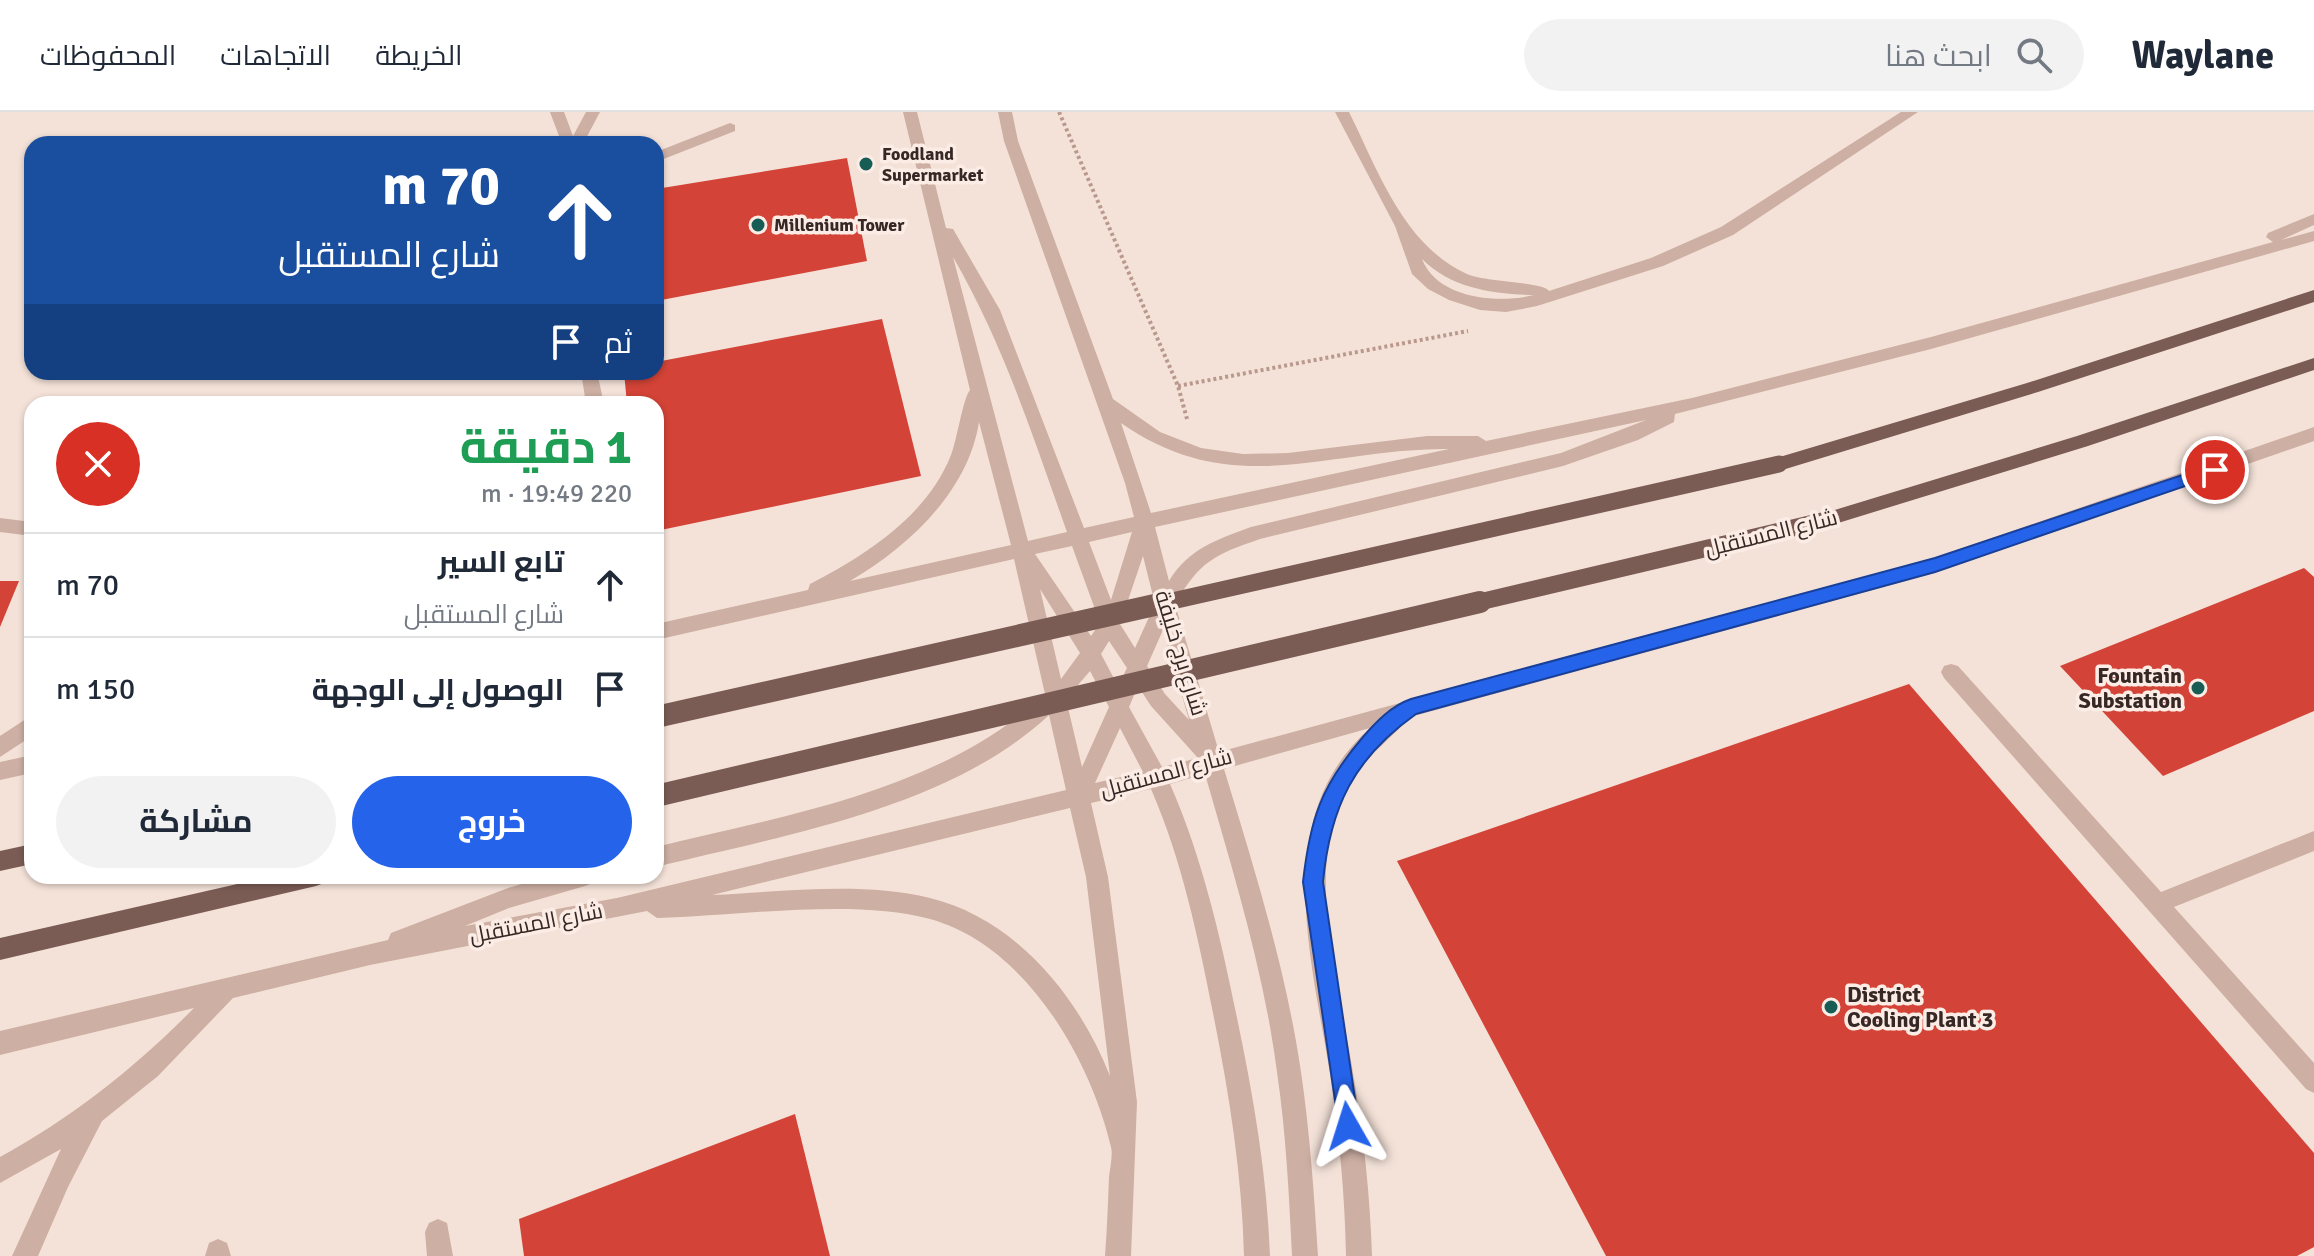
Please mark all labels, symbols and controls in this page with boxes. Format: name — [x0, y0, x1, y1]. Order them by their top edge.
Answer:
search box — [1524, 19, 2084, 91]
text: Waylane — [2132, 32, 2274, 79]
icon: search — [2012, 33, 2056, 77]
text: ابحث هنا — [1885, 38, 1992, 75]
text: المحفوظات — [40, 39, 176, 73]
text: الاتجاهات — [220, 39, 331, 73]
text: الخريطة — [375, 39, 463, 73]
place label: Foodland Supermarket — [882, 143, 984, 186]
text: 70 m — [382, 151, 500, 220]
marker: Foodland Supermarket — [857, 155, 875, 173]
icon: ahead — [528, 168, 632, 272]
place label: Millenium Tower — [774, 214, 905, 236]
marker: Millenium Tower — [749, 216, 767, 234]
text: شارع المستقبل — [278, 233, 500, 278]
icon: arrive — [544, 320, 588, 364]
text: ثم — [604, 325, 632, 362]
text: 1 دقيقة — [460, 418, 632, 477]
button: close — [56, 422, 140, 506]
pin — [2181, 436, 2249, 504]
icon: arrive — [2193, 448, 2237, 492]
text: 220 m · 19:49 — [481, 478, 632, 510]
street label: شارع المستقبل — [1702, 504, 1840, 563]
text: تابع السير — [438, 544, 564, 581]
icon: ahead — [588, 563, 632, 607]
text: 70 m — [56, 567, 119, 604]
street label: شارع برج خليفة — [1148, 587, 1213, 719]
text: شارع المستقبل — [404, 599, 564, 631]
place label: Fountain Substation — [2078, 662, 2182, 714]
icon: arrive — [588, 667, 632, 711]
text: 150 m — [56, 671, 135, 708]
text: الوصول إلى الوجهة — [312, 672, 564, 709]
marker: Fountain Substation — [2189, 679, 2207, 697]
street label: شارع المستقبل — [1097, 742, 1235, 805]
button: مشاركة — [56, 776, 336, 868]
button: خروج — [352, 776, 632, 868]
street label: شارع المستقبل — [467, 897, 605, 950]
place label: District Cooling Plant 3 — [1847, 981, 1993, 1033]
marker: District Cooling Plant 3 — [1822, 998, 1840, 1016]
position arrow — [1306, 1084, 1390, 1168]

